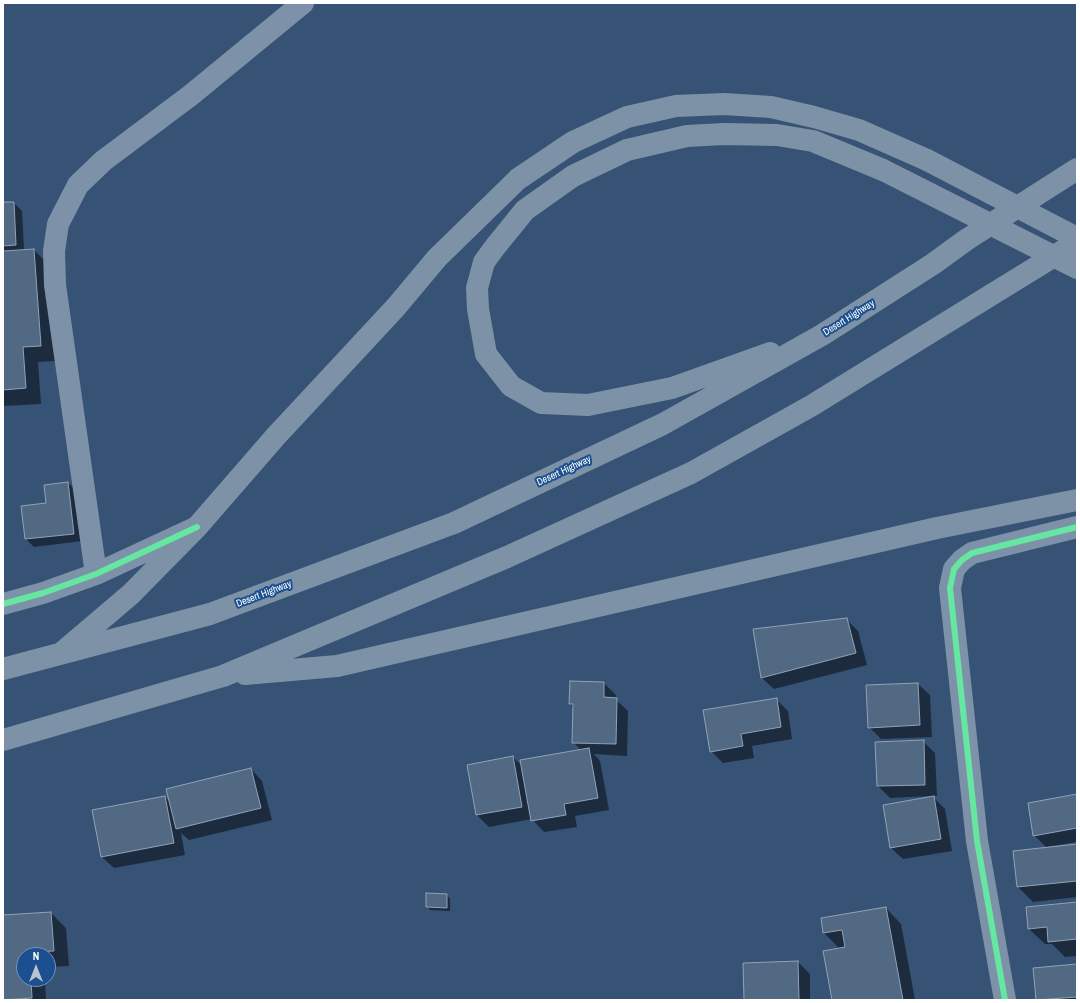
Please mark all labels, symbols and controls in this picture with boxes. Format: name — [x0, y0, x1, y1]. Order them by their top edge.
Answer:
street label: Desert Highway — [821, 297, 877, 339]
street label: Desert Highway — [535, 453, 593, 489]
street label: Desert Highway — [235, 578, 293, 610]
north arrow — [16, 947, 56, 987]
text: N — [33, 949, 39, 963]

